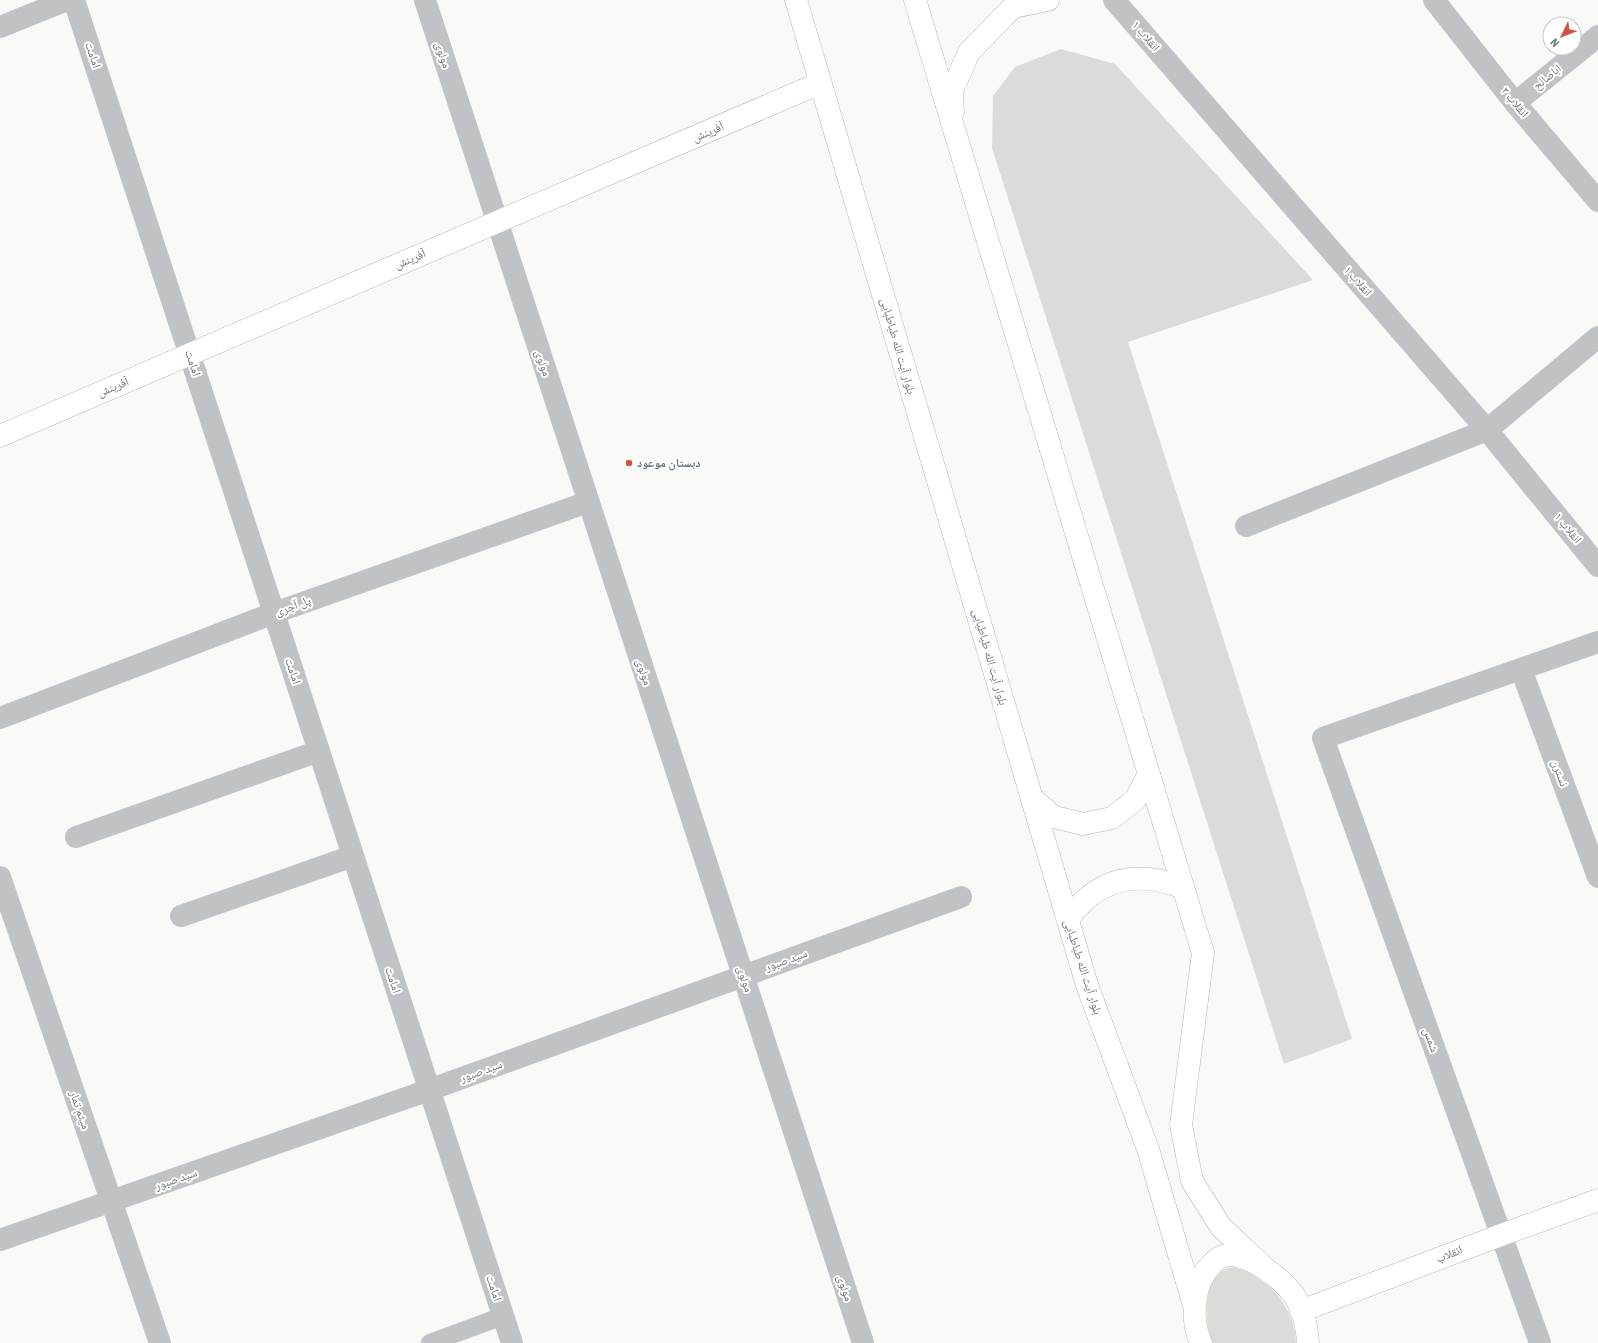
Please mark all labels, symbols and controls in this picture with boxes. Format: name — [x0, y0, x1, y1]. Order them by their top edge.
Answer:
north arrow — [1542, 16, 1582, 56]
street label: انقلاب ۱ — [1129, 18, 1163, 54]
text: N — [1548, 35, 1562, 49]
street label: امامت — [82, 40, 104, 70]
street label: مولوی — [432, 40, 454, 70]
street label: اباصالح — [1530, 61, 1564, 93]
street label: انقلاب ۲ — [1498, 84, 1532, 121]
street label: آفرینش — [690, 119, 727, 145]
street label: آفرینش — [392, 246, 429, 272]
street label: انقلاب ۱ — [1341, 263, 1375, 299]
street label: بلوار آیت الله طباطبایی — [877, 296, 918, 396]
street label: امامت — [182, 348, 204, 378]
street label: مولوی — [532, 348, 554, 378]
street label: آفرینش — [95, 374, 132, 400]
place label: دبستان موعود — [637, 456, 701, 471]
marker: دبستان موعود — [624, 458, 634, 468]
street label: انقلاب ۱ — [1551, 510, 1585, 547]
street label: پل آجری — [273, 593, 313, 619]
street label: بلوار آیت الله طباطبایی — [969, 607, 1010, 707]
street label: امامت — [282, 656, 304, 686]
street label: مولوی — [633, 657, 655, 687]
street label: نسترن — [1549, 758, 1571, 788]
street label: بلوار آیت الله طباطبایی — [1061, 918, 1105, 1017]
street label: سید صبور — [762, 946, 809, 975]
street label: مولوی — [734, 964, 756, 994]
street label: امامت — [382, 965, 404, 995]
street label: شمس — [1420, 1026, 1442, 1054]
street label: سید صبور — [457, 1057, 504, 1086]
street label: میثم تمار — [66, 1088, 93, 1131]
street label: سید صبور — [152, 1165, 199, 1193]
street label: انقلاب — [1434, 1243, 1465, 1266]
street label: امامت — [483, 1273, 505, 1303]
street label: مولوی — [834, 1273, 856, 1303]

